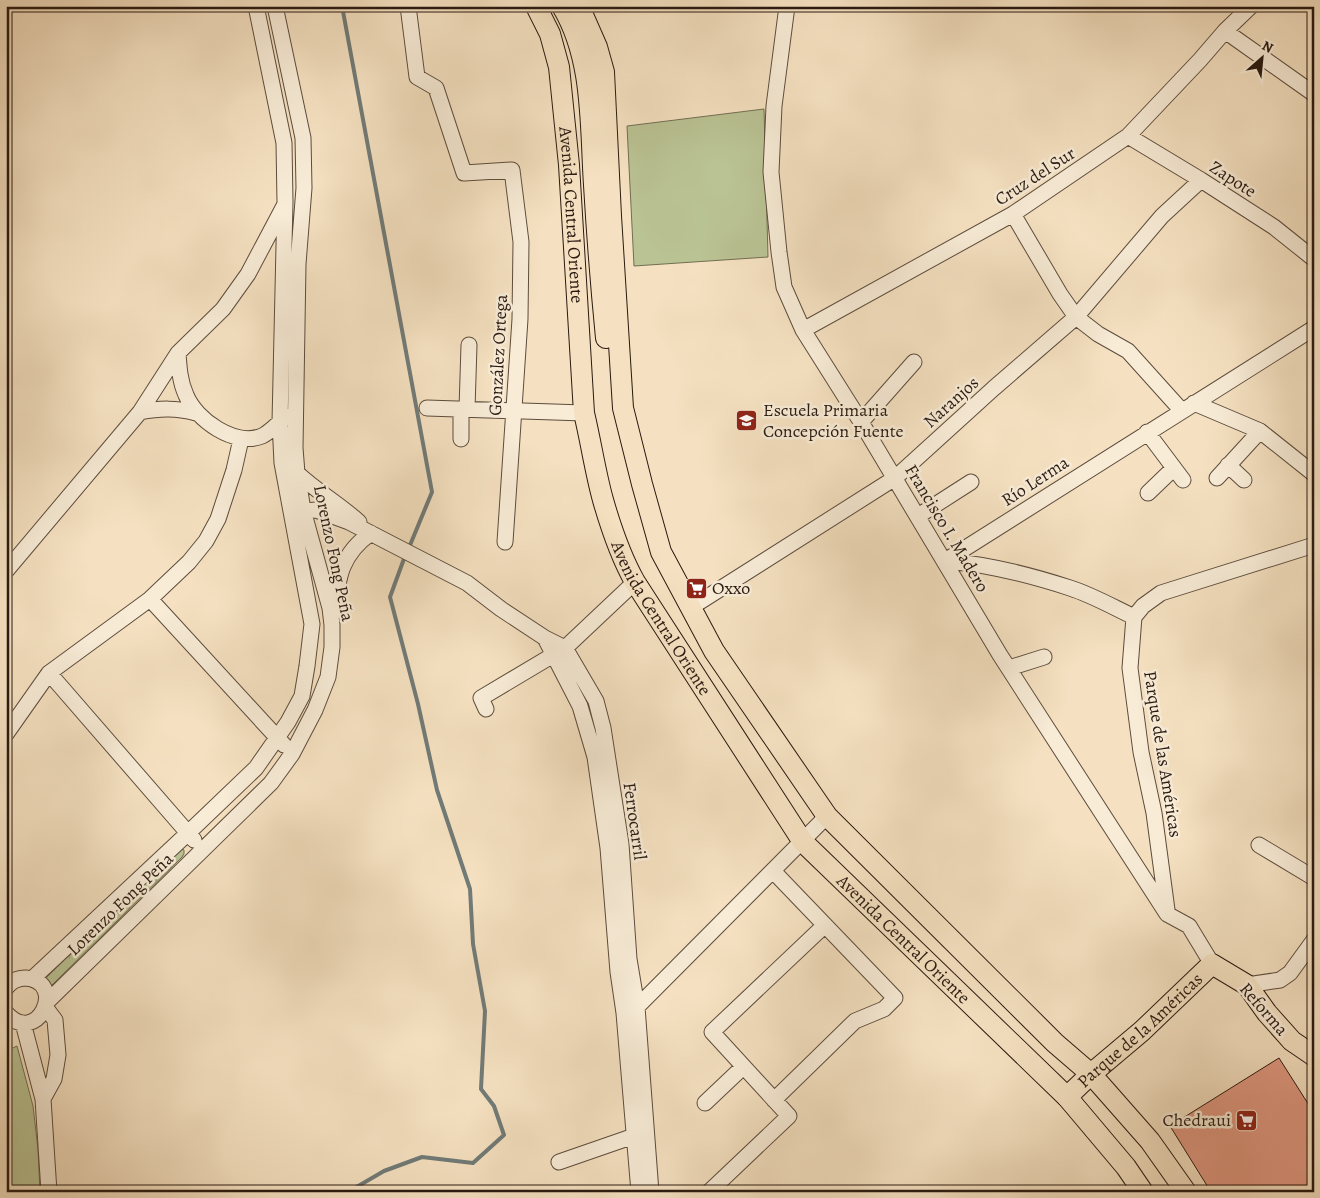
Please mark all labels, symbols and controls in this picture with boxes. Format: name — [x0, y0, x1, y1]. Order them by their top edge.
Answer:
north arrow — [1238, 32, 1288, 82]
text: N — [1259, 36, 1277, 58]
street label: Avenida Central Oriente — [553, 125, 589, 304]
street label: Cruz del Sur — [990, 141, 1080, 211]
street label: Zapote — [1205, 155, 1261, 203]
street label: González Ortega — [483, 293, 513, 416]
street label: Naranjos — [918, 371, 984, 433]
place label: Escuela Primaria Concepción Fuente — [763, 398, 904, 443]
school or university icon: Escuela Primaria Concepción Fuente — [735, 408, 759, 432]
street label: Río Lerma — [997, 450, 1074, 512]
street label: Francisco I. Madero — [899, 460, 995, 596]
street label: Lorenzo Fong Peña — [308, 483, 360, 624]
street label: Avenida Central Oriente — [605, 537, 717, 700]
supermarket icon: Oxxo — [684, 576, 708, 600]
place label: Oxxo — [712, 576, 750, 600]
street label: Parque de las Américas — [1138, 669, 1188, 839]
street label: Ferrocarril — [618, 781, 652, 862]
street label: Lorenzo Fong Peña — [62, 847, 179, 961]
street label: Avenida Central Oriente — [831, 868, 975, 1009]
street label: Parque de la Américas — [1072, 967, 1208, 1093]
street label: Reforma — [1234, 977, 1294, 1041]
place label: Chedraui — [1162, 1108, 1231, 1132]
supermarket icon: Chedraui — [1235, 1108, 1259, 1132]

